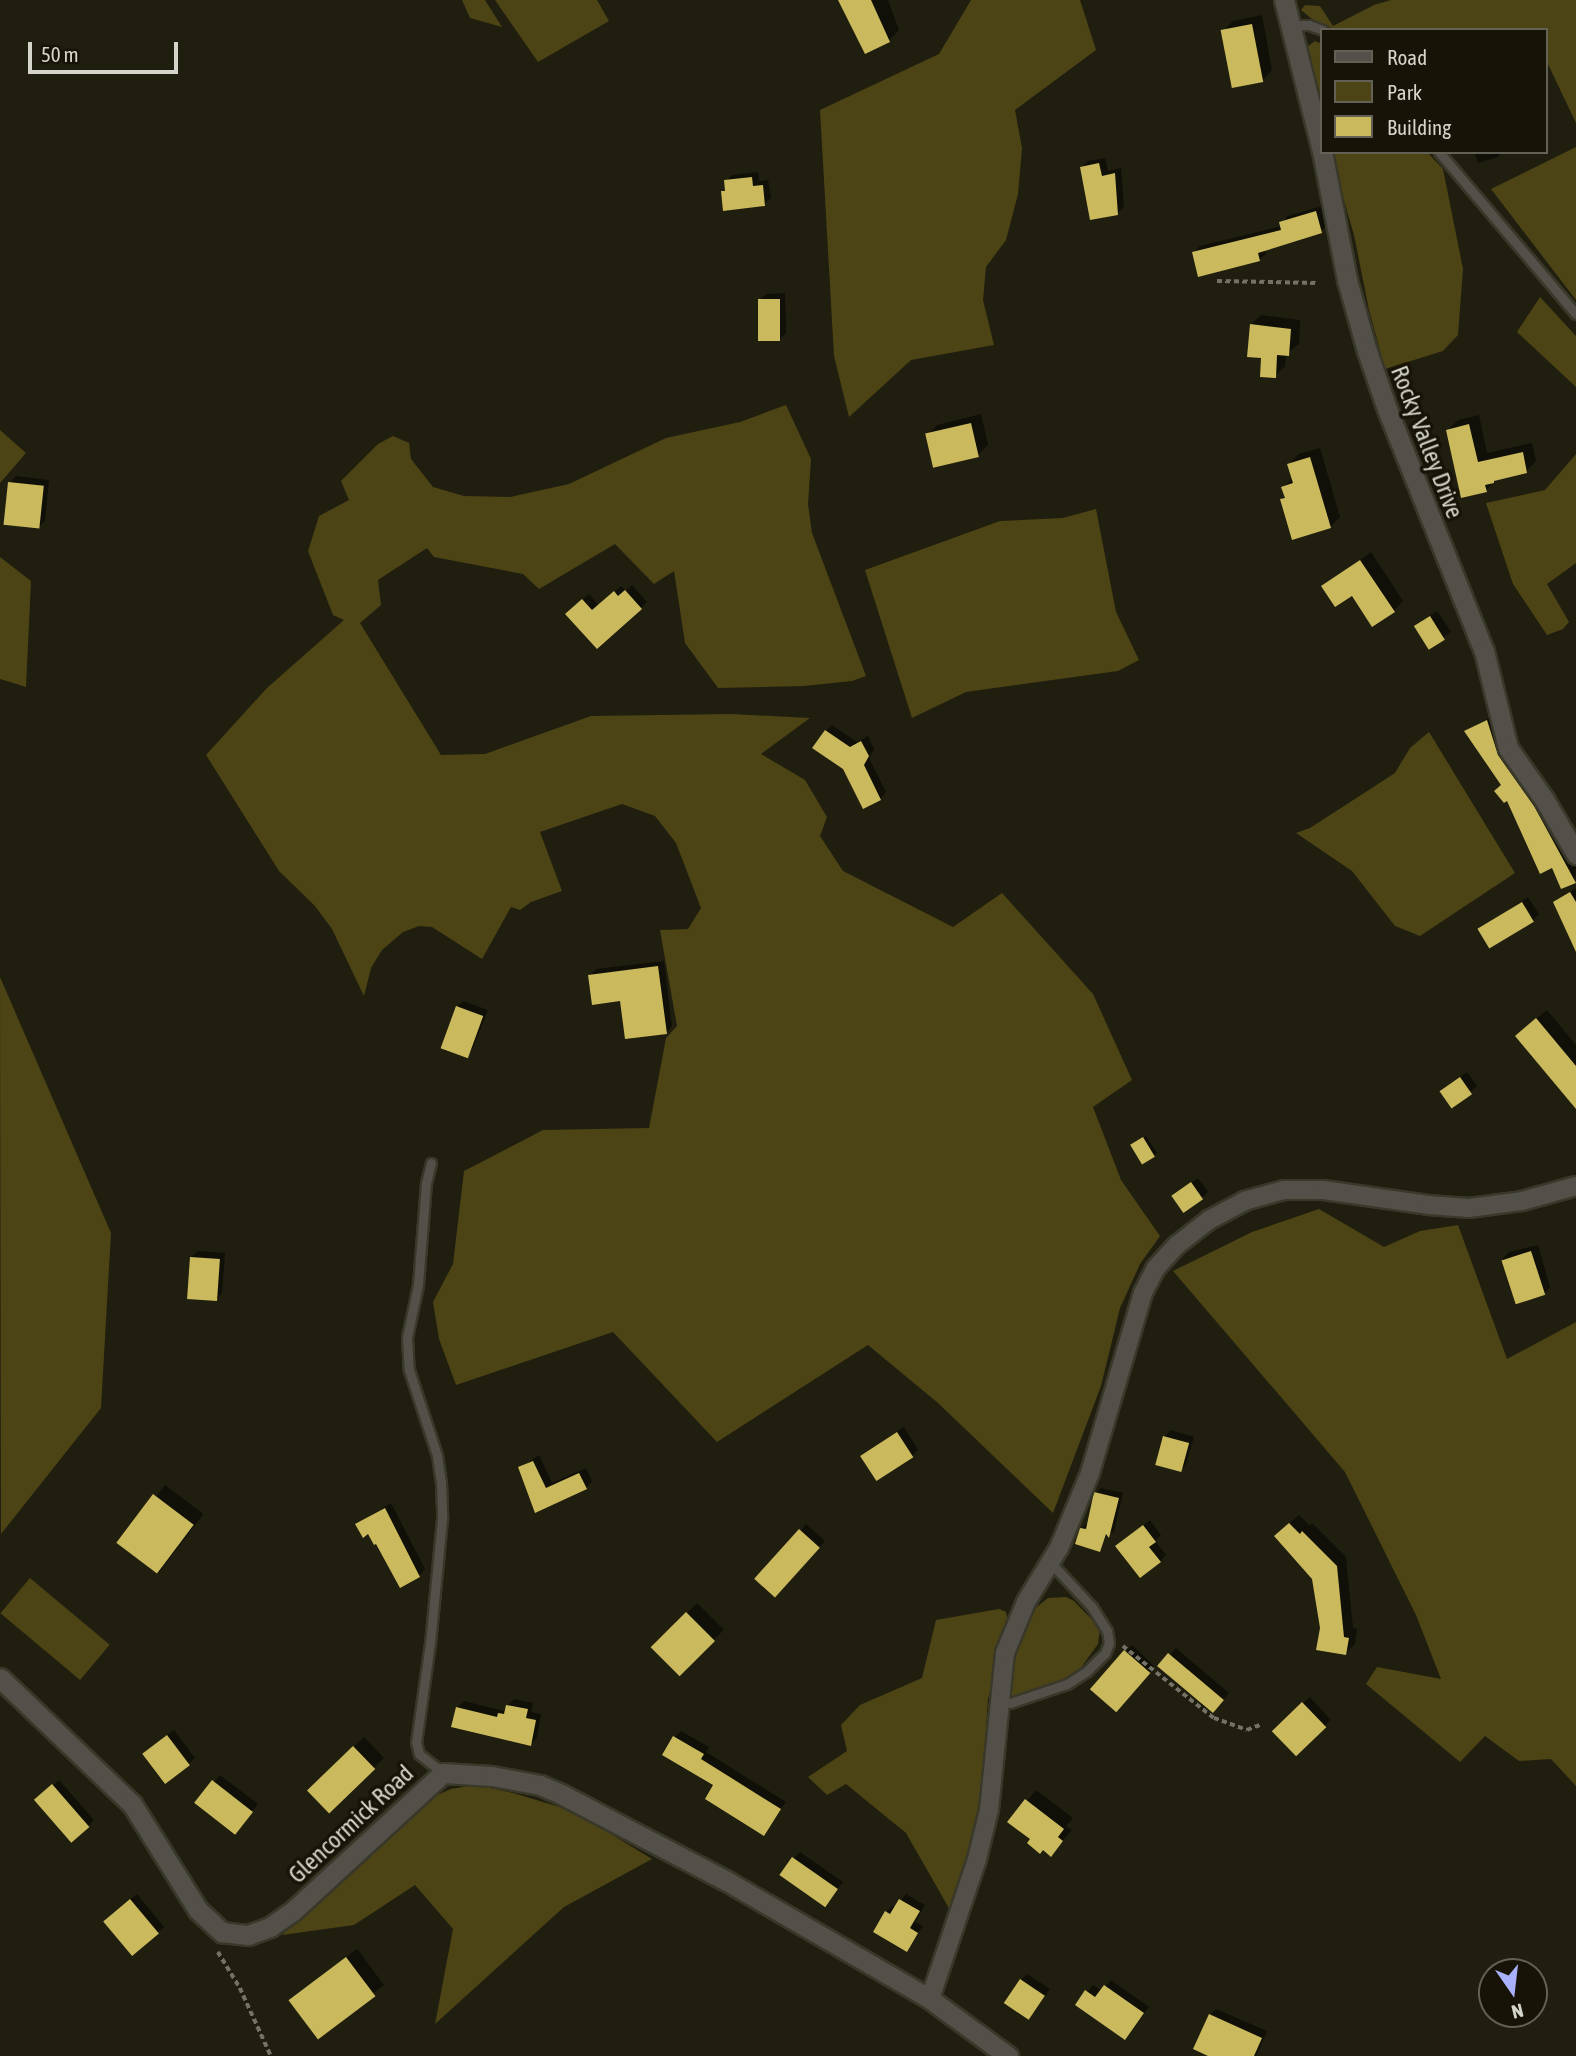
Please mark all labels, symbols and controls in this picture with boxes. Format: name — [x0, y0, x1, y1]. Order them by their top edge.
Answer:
scale bar — [32, 28, 182, 72]
legend — [1320, 28, 1548, 154]
text: 50 m — [41, 42, 79, 66]
text: Road — [1387, 45, 1427, 69]
text: Park — [1387, 80, 1422, 104]
text: Building — [1387, 115, 1451, 139]
street label: Rocky Valley Drive — [1385, 362, 1469, 522]
street label: Glencormick Road — [283, 1759, 419, 1889]
north arrow — [1478, 1958, 1548, 2028]
text: N — [1509, 1999, 1526, 2023]

